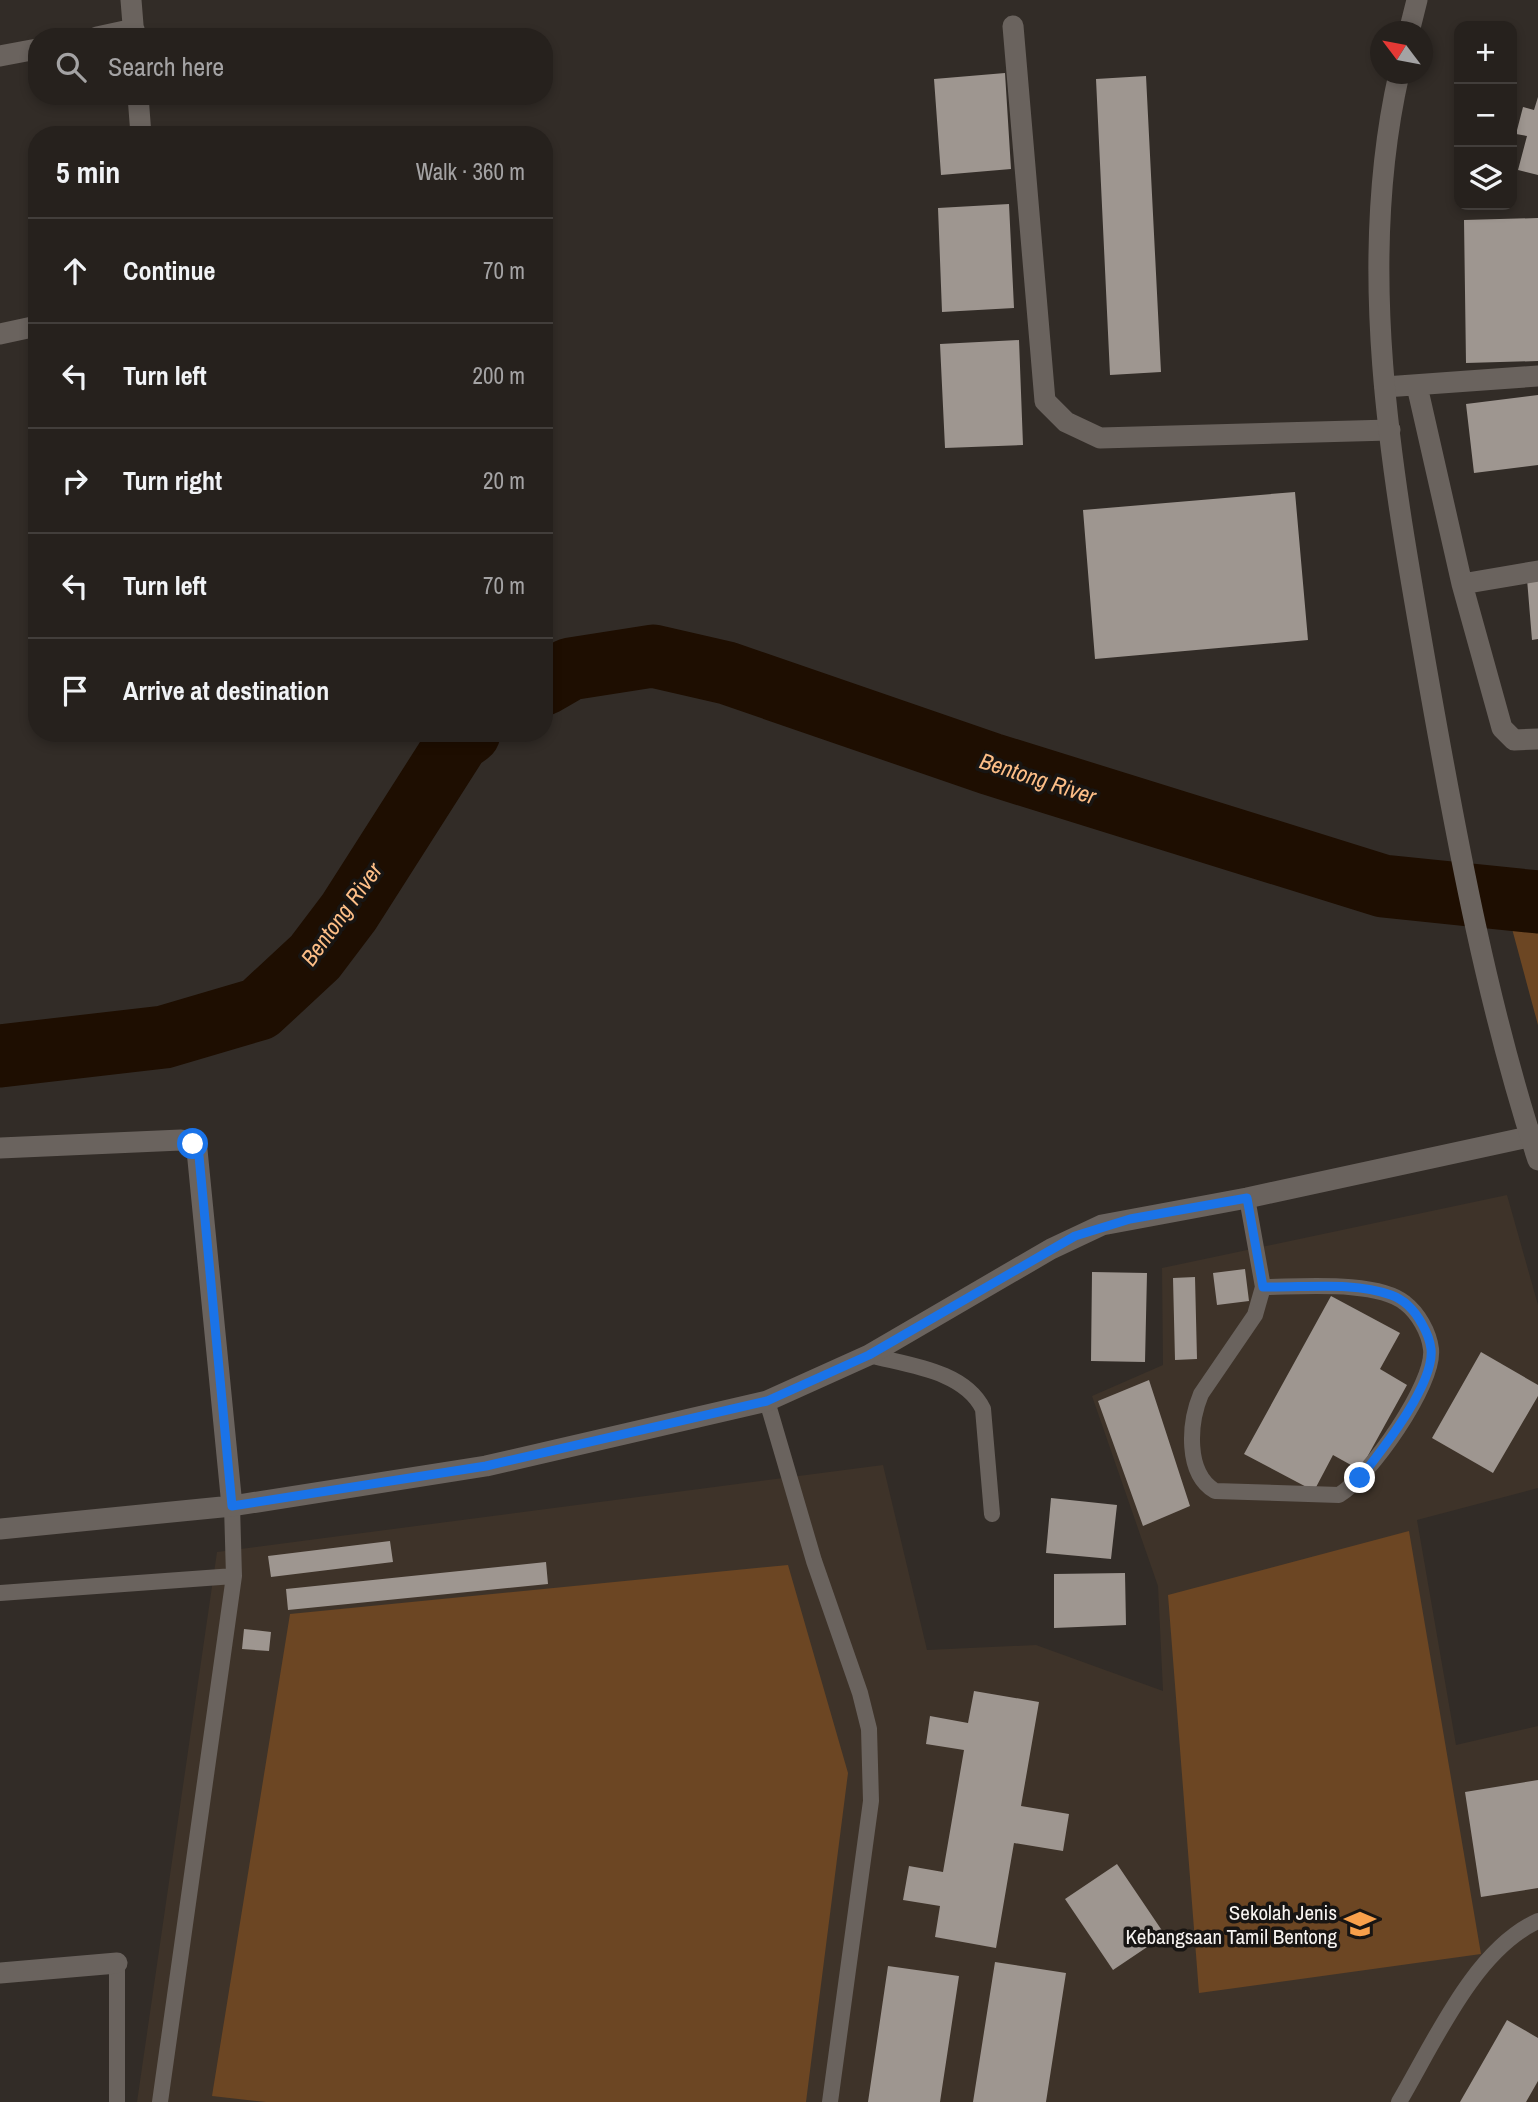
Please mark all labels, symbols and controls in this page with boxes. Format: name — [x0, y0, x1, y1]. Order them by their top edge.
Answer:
north arrow — [1370, 21, 1433, 84]
map controls — [1454, 21, 1517, 210]
button: + — [1454, 21, 1517, 84]
search box — [28, 28, 553, 105]
icon: search — [52, 48, 90, 86]
text: Search here — [108, 49, 224, 84]
button: − — [1454, 84, 1517, 147]
button: layers — [1454, 147, 1517, 210]
text: 5 min — [56, 152, 120, 192]
text: Walk · 360 m — [416, 156, 525, 187]
icon: ahead — [56, 252, 94, 290]
text: Continue — [123, 253, 215, 288]
text: 70 m — [483, 255, 525, 286]
icon: left — [56, 357, 94, 395]
text: Turn left — [123, 358, 207, 393]
text: 200 m — [473, 360, 525, 391]
icon: right — [56, 462, 94, 500]
text: Turn right — [123, 463, 222, 498]
text: 20 m — [483, 465, 525, 496]
icon: left — [56, 567, 94, 605]
text: Turn left — [123, 568, 207, 603]
text: 70 m — [483, 570, 525, 601]
icon: arrive — [56, 672, 94, 710]
text: Arrive at destination — [123, 673, 329, 708]
water label: Bentong River — [976, 745, 1101, 812]
water label: Bentong River — [293, 856, 389, 972]
route start — [177, 1128, 208, 1159]
route end — [1344, 1462, 1375, 1493]
place label: Sekolah Jenis Kebangsaan Tamil Bentong — [1125, 1898, 1337, 1951]
school or university icon: Sekolah Jenis Kebangsaan Tamil Bentong — [1343, 1907, 1377, 1941]

